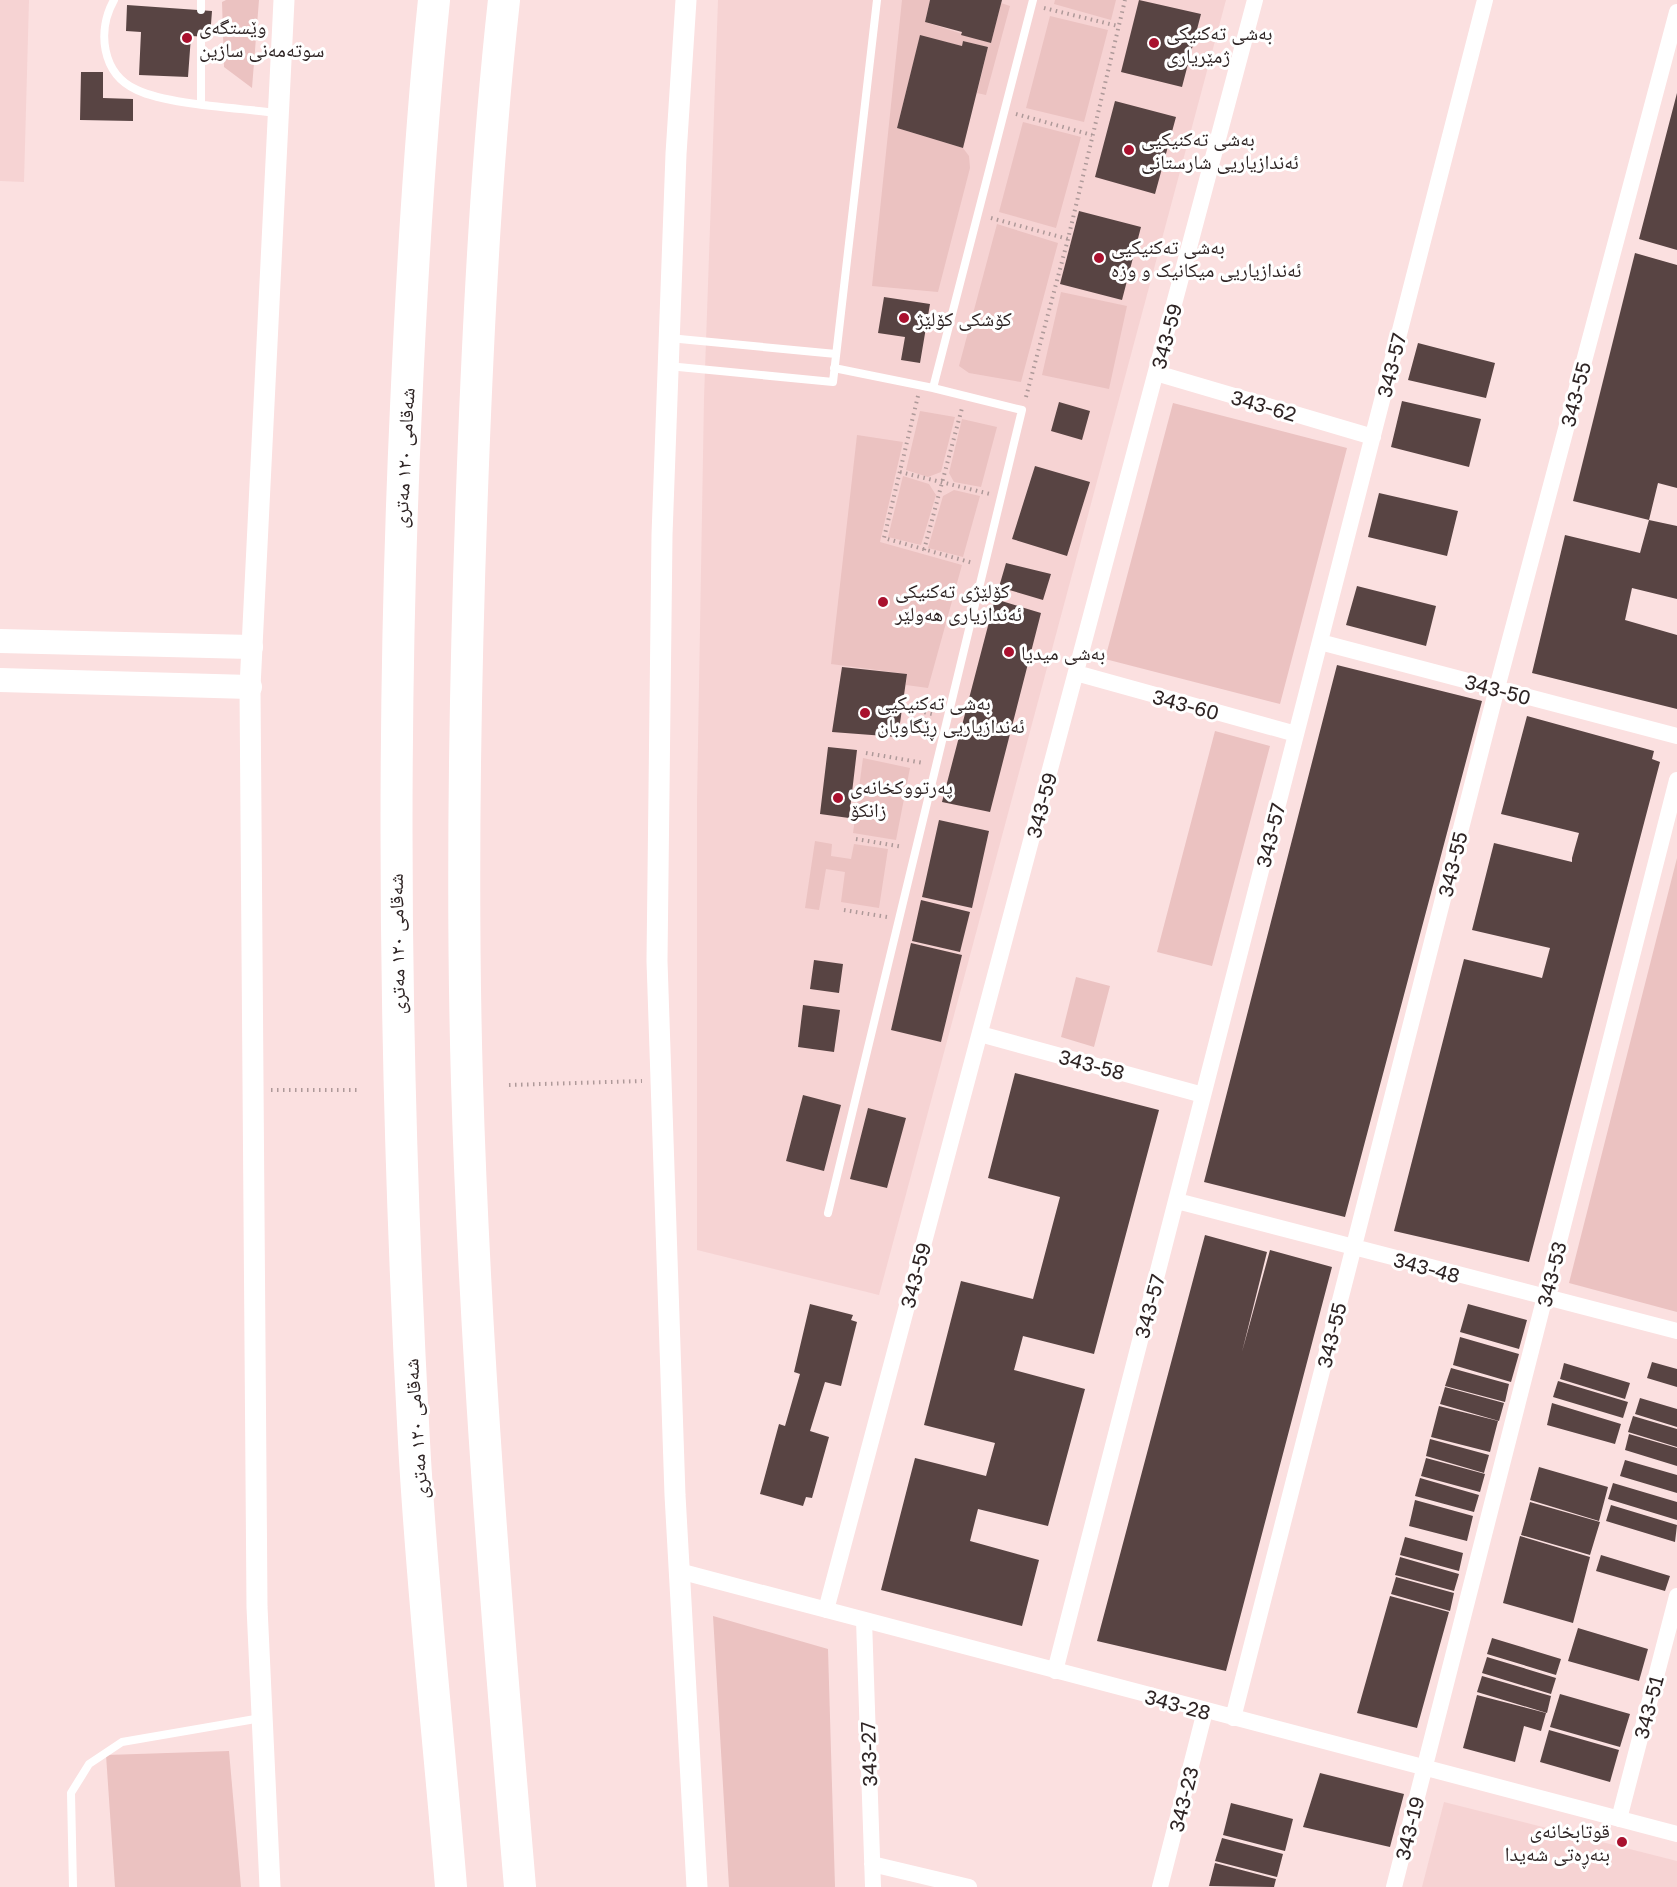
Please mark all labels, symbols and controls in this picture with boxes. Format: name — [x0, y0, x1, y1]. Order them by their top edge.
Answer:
place label: وێستگەی سوتەمەنی سازین — [199, 14, 324, 62]
place label: بەشی تەکنیکی ژمێریاری — [1166, 20, 1273, 68]
marker: وێستگەی سوتەمەنی سازین — [180, 31, 194, 45]
marker: بەشی تەکنیکی ژمێریاری — [1147, 36, 1161, 50]
place label: بەشی تەکنیکیی ئەندازیاریی شارستانی — [1141, 126, 1299, 174]
marker: بەشی تەکنیکیی ئەندازیاریی شارستانی — [1122, 143, 1136, 157]
place label: بەشی تەکنیکیی ئەندازیاریی میکانیک و وزە — [1111, 234, 1302, 282]
marker: بەشی تەکنیکیی ئەندازیاریی میکانیک و وزە — [1092, 251, 1106, 265]
street label: 343-59 — [1146, 301, 1186, 371]
place label: کۆشکی کۆلێژ — [915, 306, 1012, 331]
marker: کۆشکی کۆلێژ — [897, 311, 911, 325]
street label: 343-57 — [1371, 330, 1411, 400]
street label: 343-55 — [1555, 359, 1595, 429]
street label: 343-62 — [1229, 384, 1299, 426]
street label: شەقامی ١٢٠ مەتری — [387, 387, 420, 529]
place label: کۆلێژی تەکنیکی ئەندازیاری هەولێر — [894, 578, 1022, 626]
marker: کۆلێژی تەکنیکی ئەندازیاری هەولێر — [876, 595, 890, 609]
place label: بەشی میدیا — [1021, 640, 1105, 665]
marker: بەشی میدیا — [1002, 645, 1016, 659]
street label: 343-50 — [1462, 669, 1534, 709]
street label: 343-60 — [1150, 684, 1222, 724]
place label: بەشی تەکنیکیی ئەندازیاریی ڕێگاوبان — [877, 690, 1025, 742]
marker: بەشی تەکنیکیی ئەندازیاریی ڕێگاوبان — [858, 706, 872, 720]
street label: 343-59 — [1021, 770, 1061, 840]
place label: پەرتووکخانەی زانکۆ — [850, 774, 953, 821]
marker: پەرتووکخانەی زانکۆ — [831, 791, 845, 805]
street label: 343-57 — [1250, 800, 1290, 870]
street label: 343-55 — [1432, 829, 1472, 899]
street label: شەقامی ١٢٠ مەتری — [383, 873, 410, 1015]
street label: 343-58 — [1057, 1044, 1127, 1084]
street label: 343-53 — [1531, 1239, 1571, 1309]
street label: 343-59 — [895, 1240, 935, 1310]
street label: 343-48 — [1391, 1247, 1463, 1287]
street label: 343-57 — [1129, 1271, 1169, 1341]
street label: 343-55 — [1311, 1300, 1351, 1370]
street label: شەقامی ١٢٠ مەتری — [398, 1358, 433, 1500]
street label: 343-51 — [1628, 1672, 1668, 1741]
street label: 343-28 — [1143, 1684, 1213, 1724]
street label: 343-27 — [855, 1721, 881, 1787]
street label: 343-23 — [1163, 1764, 1203, 1834]
street label: 343-19 — [1389, 1794, 1429, 1862]
place label: قوتابخانەی بنەڕەتی شەیدا — [1505, 1818, 1610, 1870]
marker: قوتابخانەی بنەڕەتی شەیدا — [1615, 1835, 1629, 1849]

